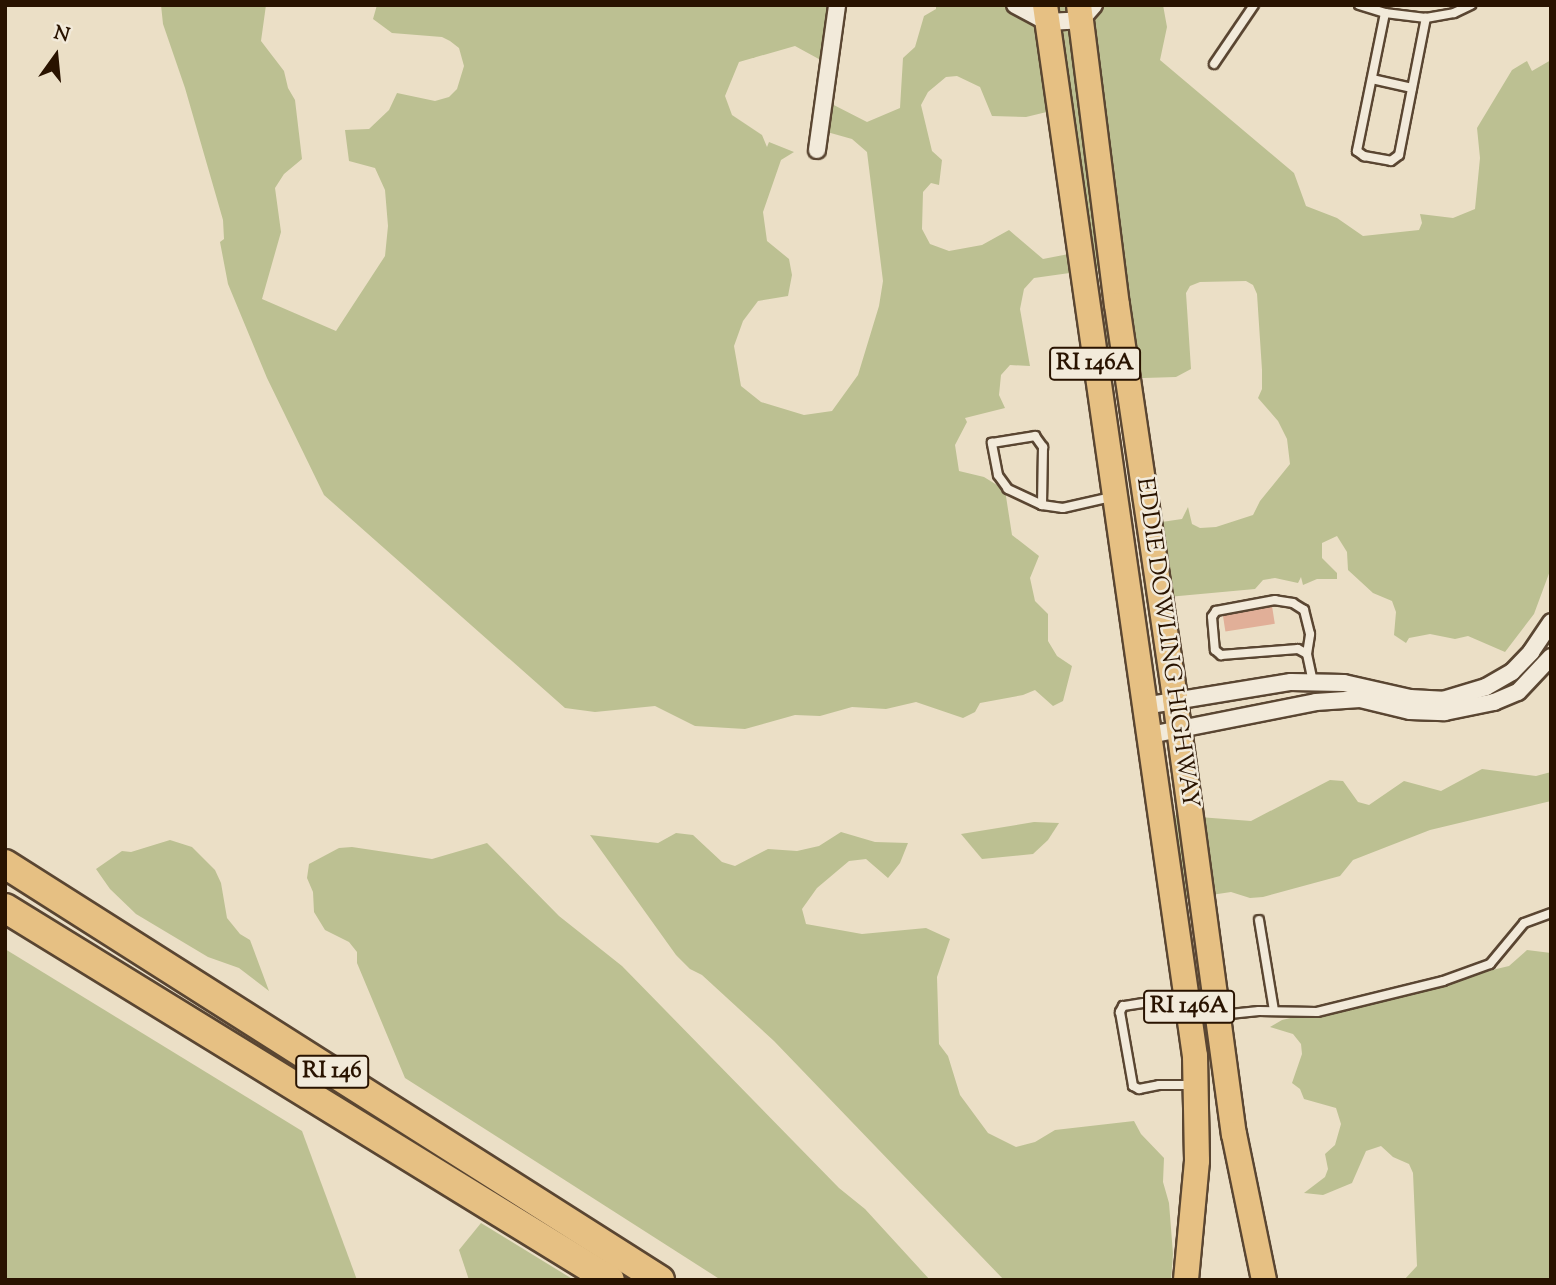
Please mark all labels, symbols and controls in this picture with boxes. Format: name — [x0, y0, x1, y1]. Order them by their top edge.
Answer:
text: N — [51, 20, 72, 50]
north arrow — [21, 21, 91, 91]
road number: RI 146A — [1048, 344, 1142, 384]
street label: EDDIE DOWLING HIGHWAY — [1129, 476, 1203, 810]
road number: RI 146A — [1142, 988, 1236, 1026]
road number: RI 146 — [294, 1052, 370, 1092]

